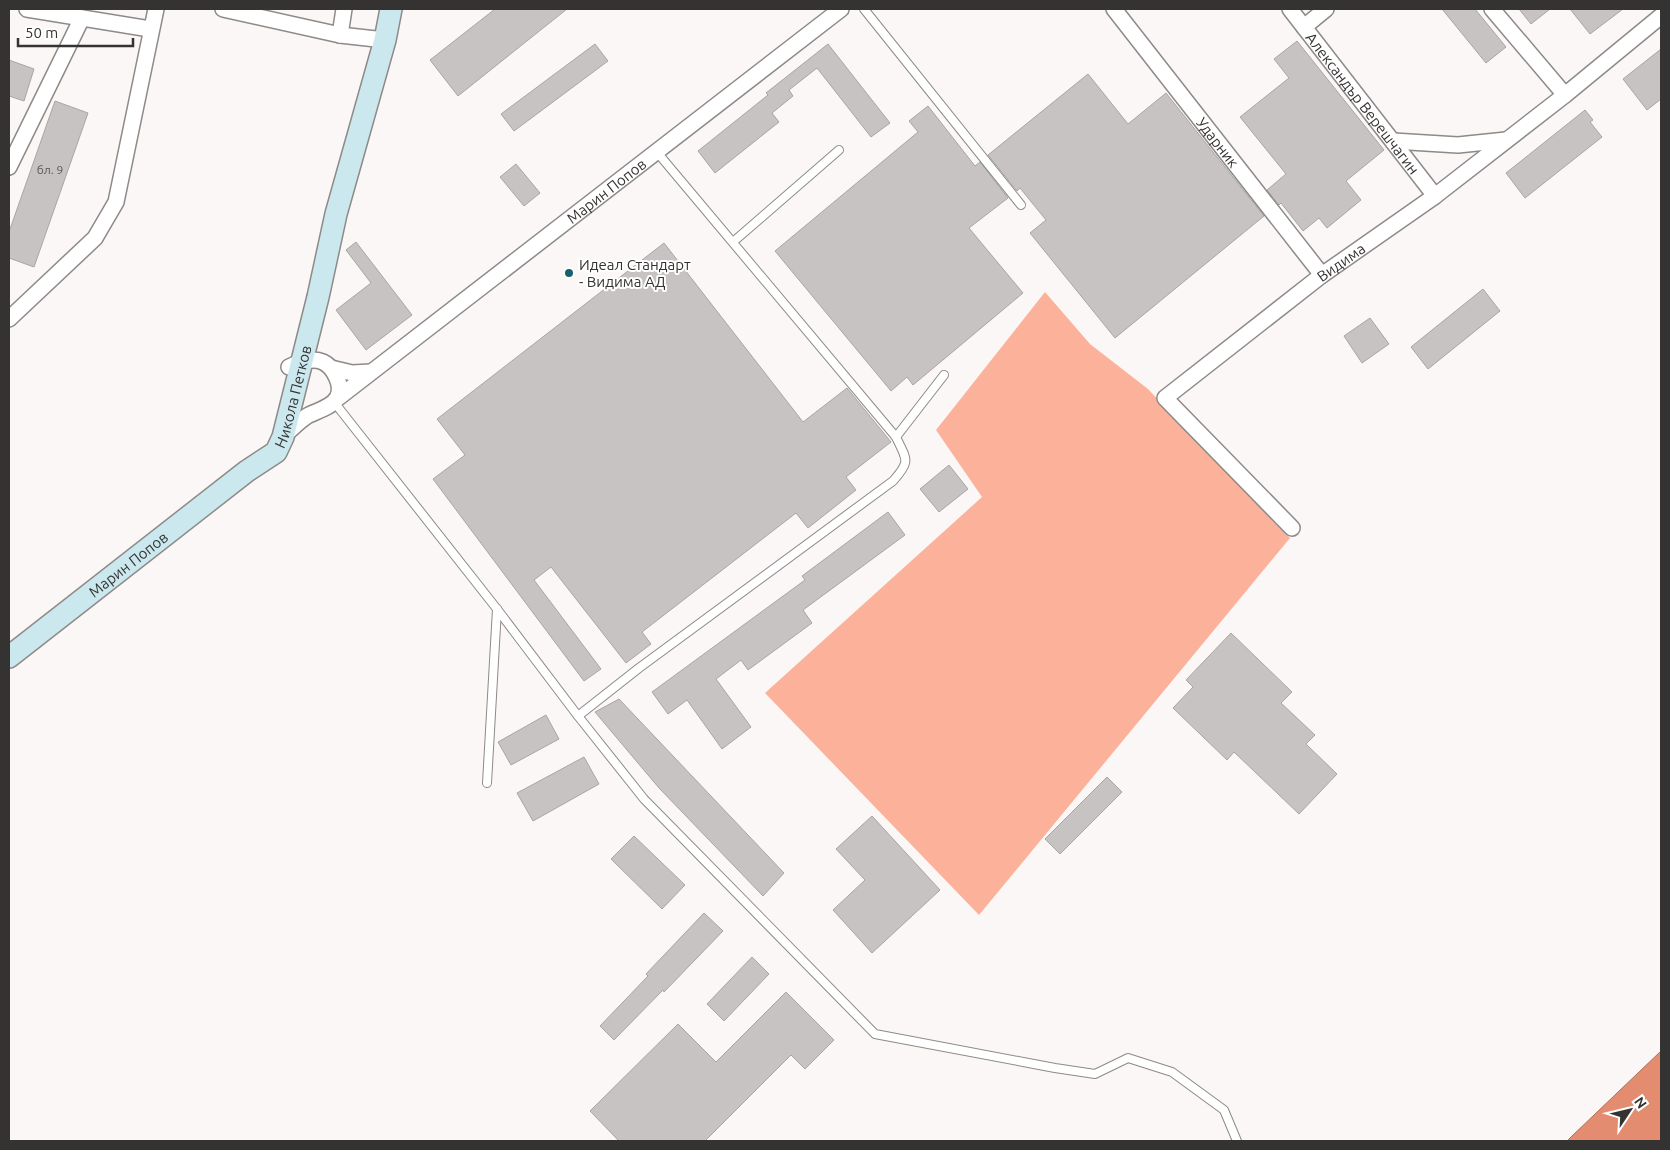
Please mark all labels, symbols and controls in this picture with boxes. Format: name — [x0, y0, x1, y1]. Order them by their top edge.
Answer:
scale bar — [18, 15, 132, 47]
text: 50 m — [25, 24, 58, 41]
street label: Александър Верешчагин — [1303, 29, 1423, 177]
street label: Ударник — [1193, 114, 1243, 171]
street label: Марин Попов — [563, 155, 649, 227]
house number: бл. 9 — [37, 163, 63, 176]
street label: Видима — [1313, 239, 1368, 285]
place label: Идеал Стандарт - Видима АД — [579, 256, 691, 290]
marker: Идеал Стандарт - Видима АД — [563, 267, 575, 279]
street label: Никола Петков — [271, 343, 314, 451]
street label: Марин Попов — [85, 528, 171, 600]
north arrow — [1605, 1085, 1655, 1135]
text: N — [1631, 1094, 1650, 1111]

